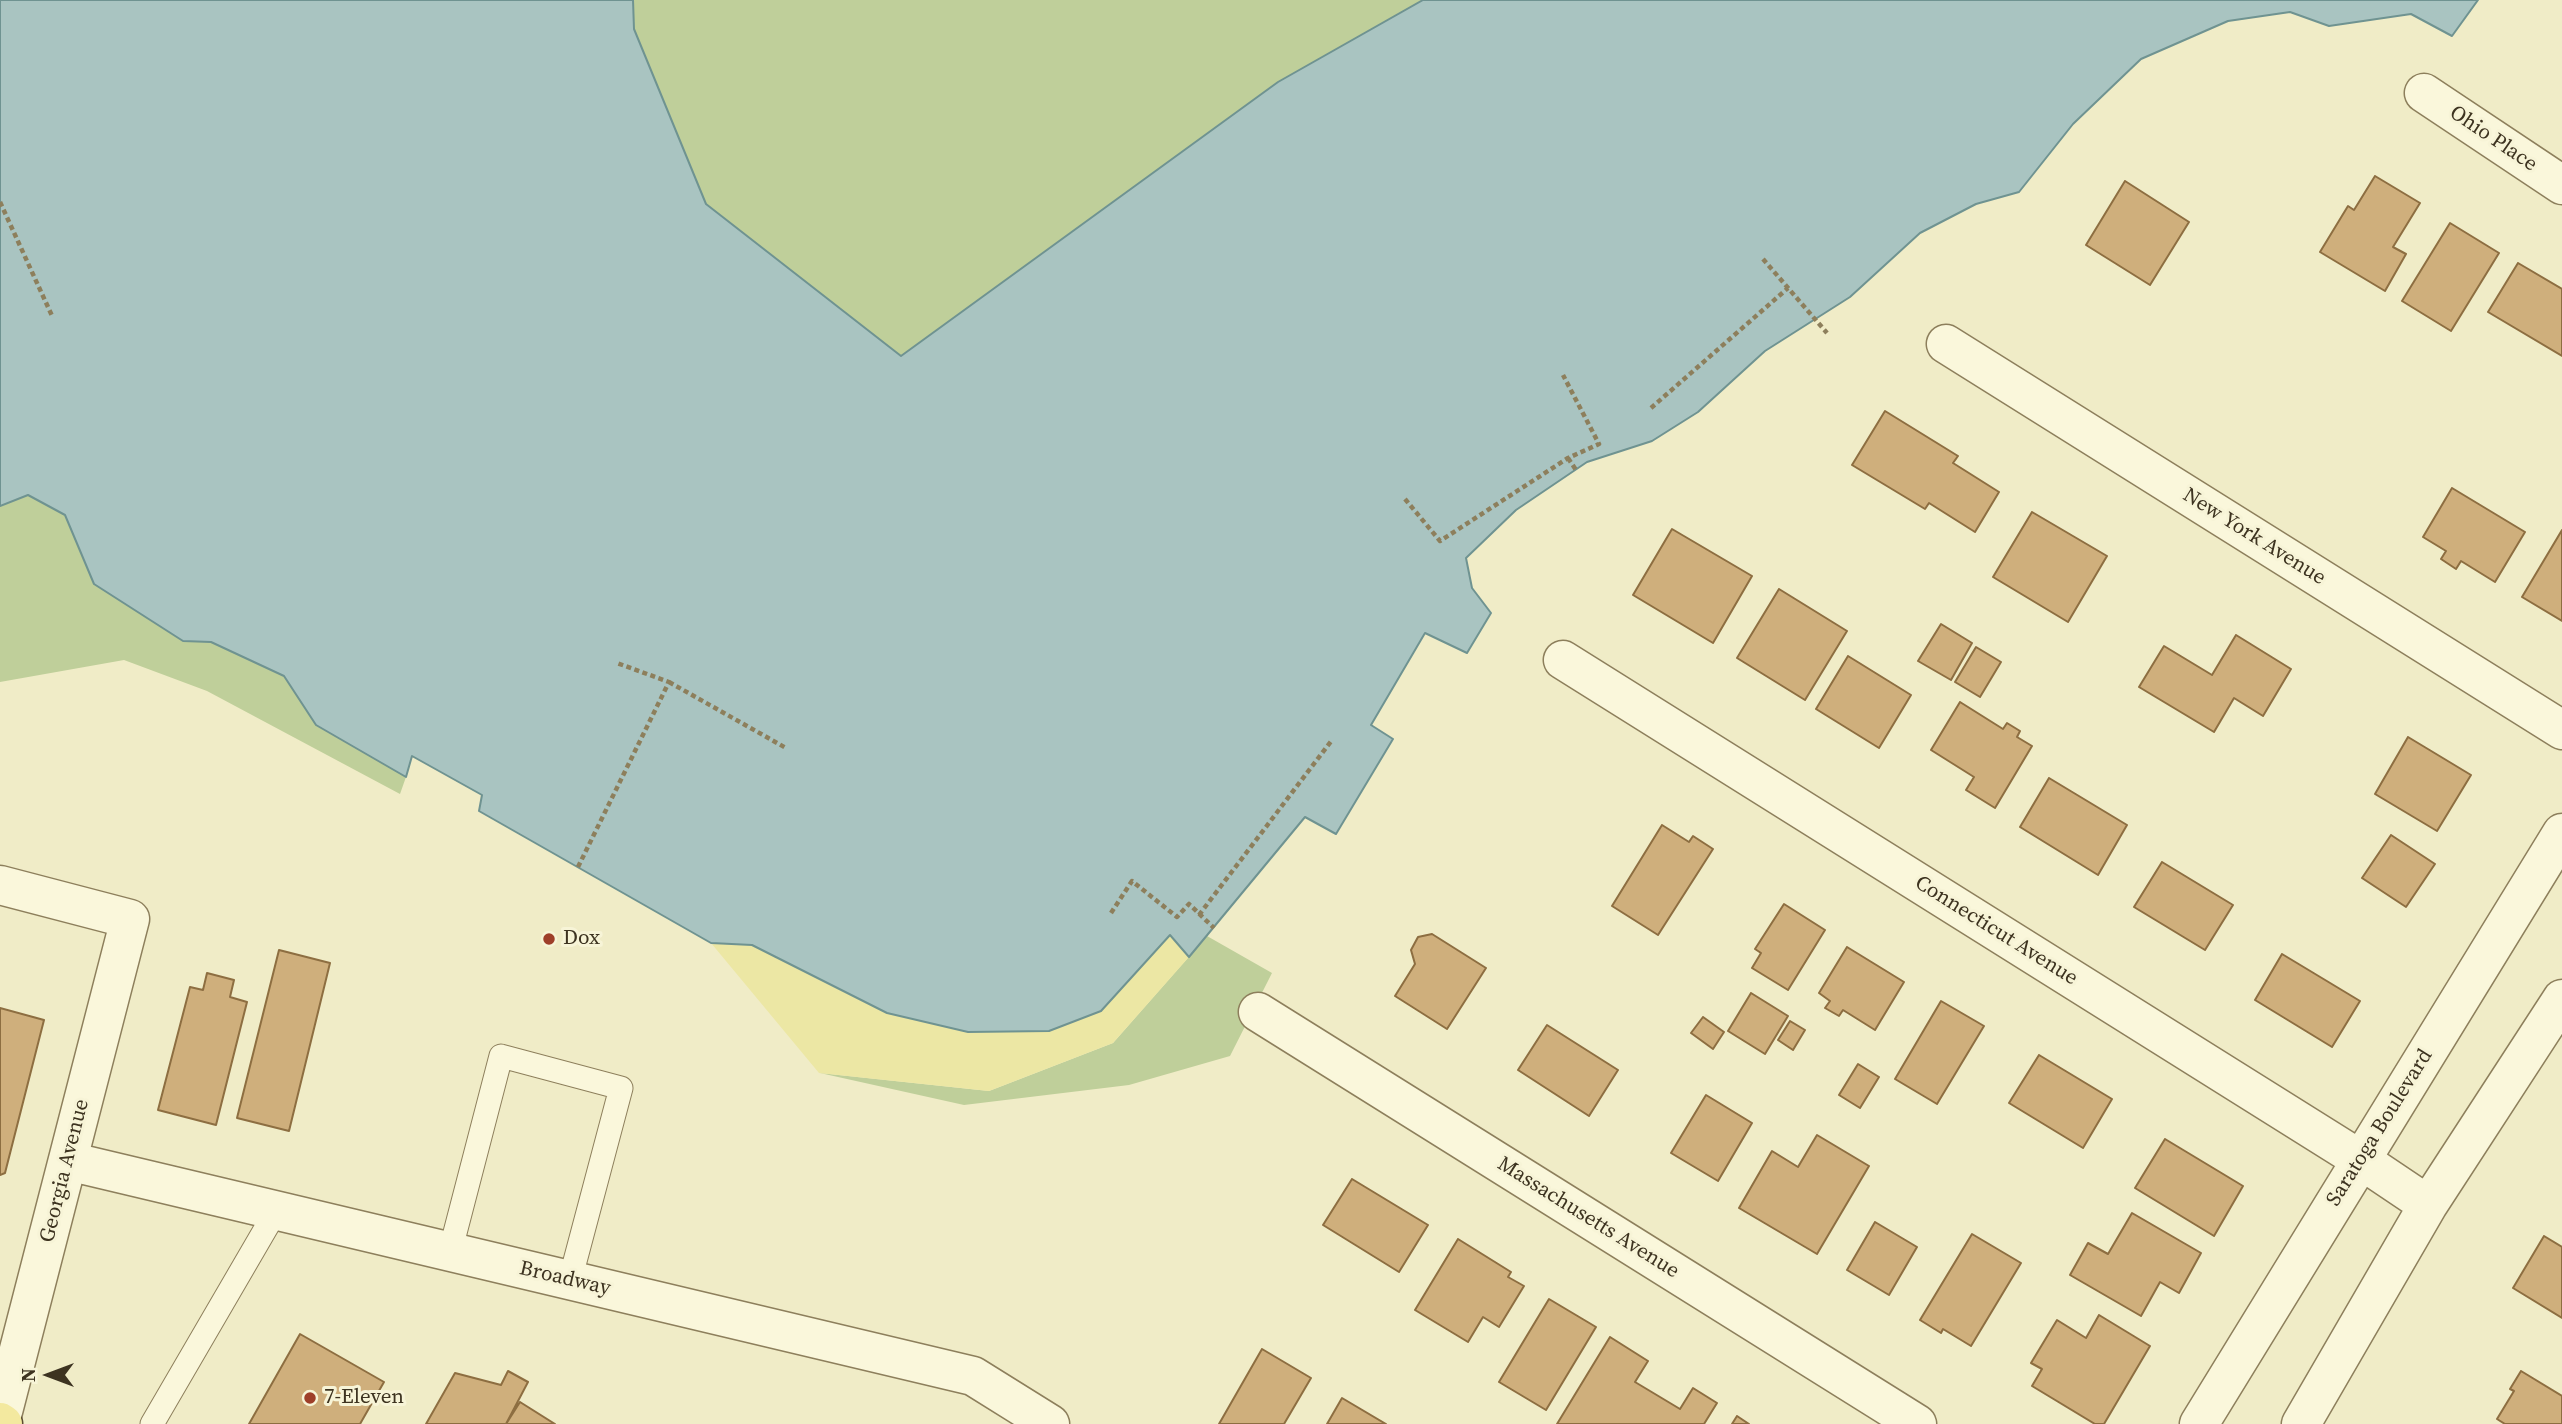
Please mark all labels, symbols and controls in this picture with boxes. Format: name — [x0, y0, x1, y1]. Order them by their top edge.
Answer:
street label: Ohio Place — [2444, 101, 2542, 177]
street label: New York Avenue — [2178, 483, 2330, 591]
street label: Connecticut Avenue — [1910, 871, 2082, 991]
place label: Dox — [563, 926, 600, 952]
marker: Dox — [541, 931, 557, 947]
street label: Saratoga Boulevard — [2322, 1045, 2438, 1211]
street label: Georgia Avenue — [35, 1097, 95, 1245]
street label: Massachusetts Avenue — [1492, 1152, 1684, 1284]
street label: Broadway — [517, 1256, 613, 1302]
north arrow — [14, 1340, 84, 1410]
text: N — [15, 1368, 41, 1382]
place label: 7-Eleven — [324, 1385, 404, 1411]
marker: 7-Eleven — [302, 1390, 318, 1406]

